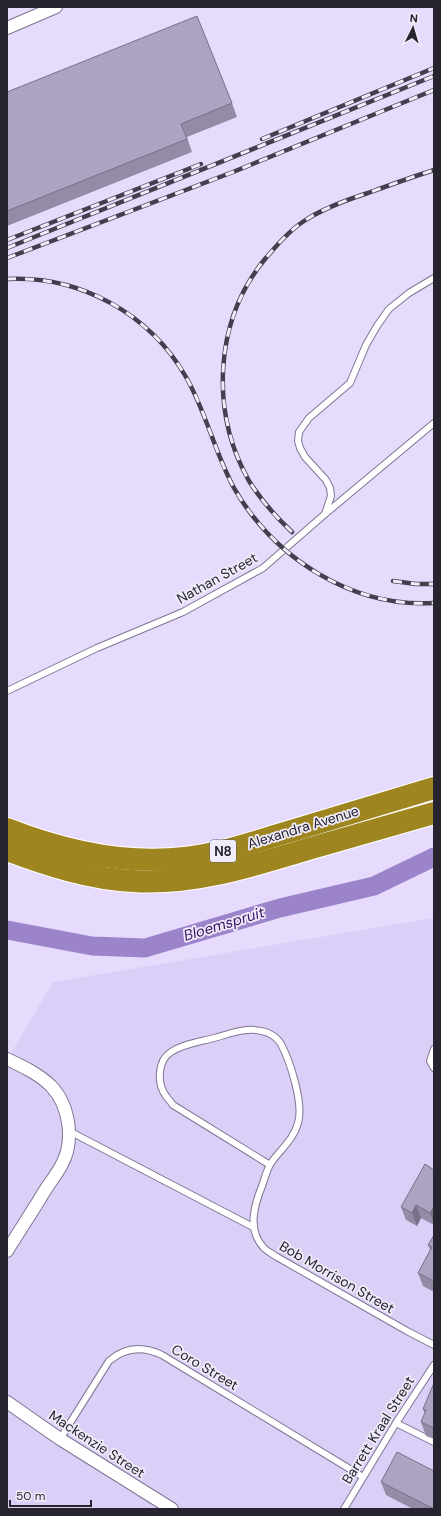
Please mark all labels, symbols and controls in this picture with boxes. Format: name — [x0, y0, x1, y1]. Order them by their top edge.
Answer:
north arrow — [393, 8, 433, 48]
text: N — [409, 11, 418, 25]
street label: Nathan Street — [173, 548, 261, 608]
street label: Alexandra Avenue — [245, 802, 361, 852]
road number: N8 — [210, 840, 236, 862]
water label: Bloemspruit — [181, 902, 267, 946]
street label: Bob Morrison Street — [276, 1237, 398, 1317]
street label: Coro Street — [168, 1340, 242, 1394]
street label: Barrett Kraal Street — [338, 1373, 418, 1487]
street label: Mackenzie Street — [46, 1406, 148, 1482]
scale bar — [10, 1482, 91, 1508]
text: 50 m — [16, 1488, 45, 1504]

